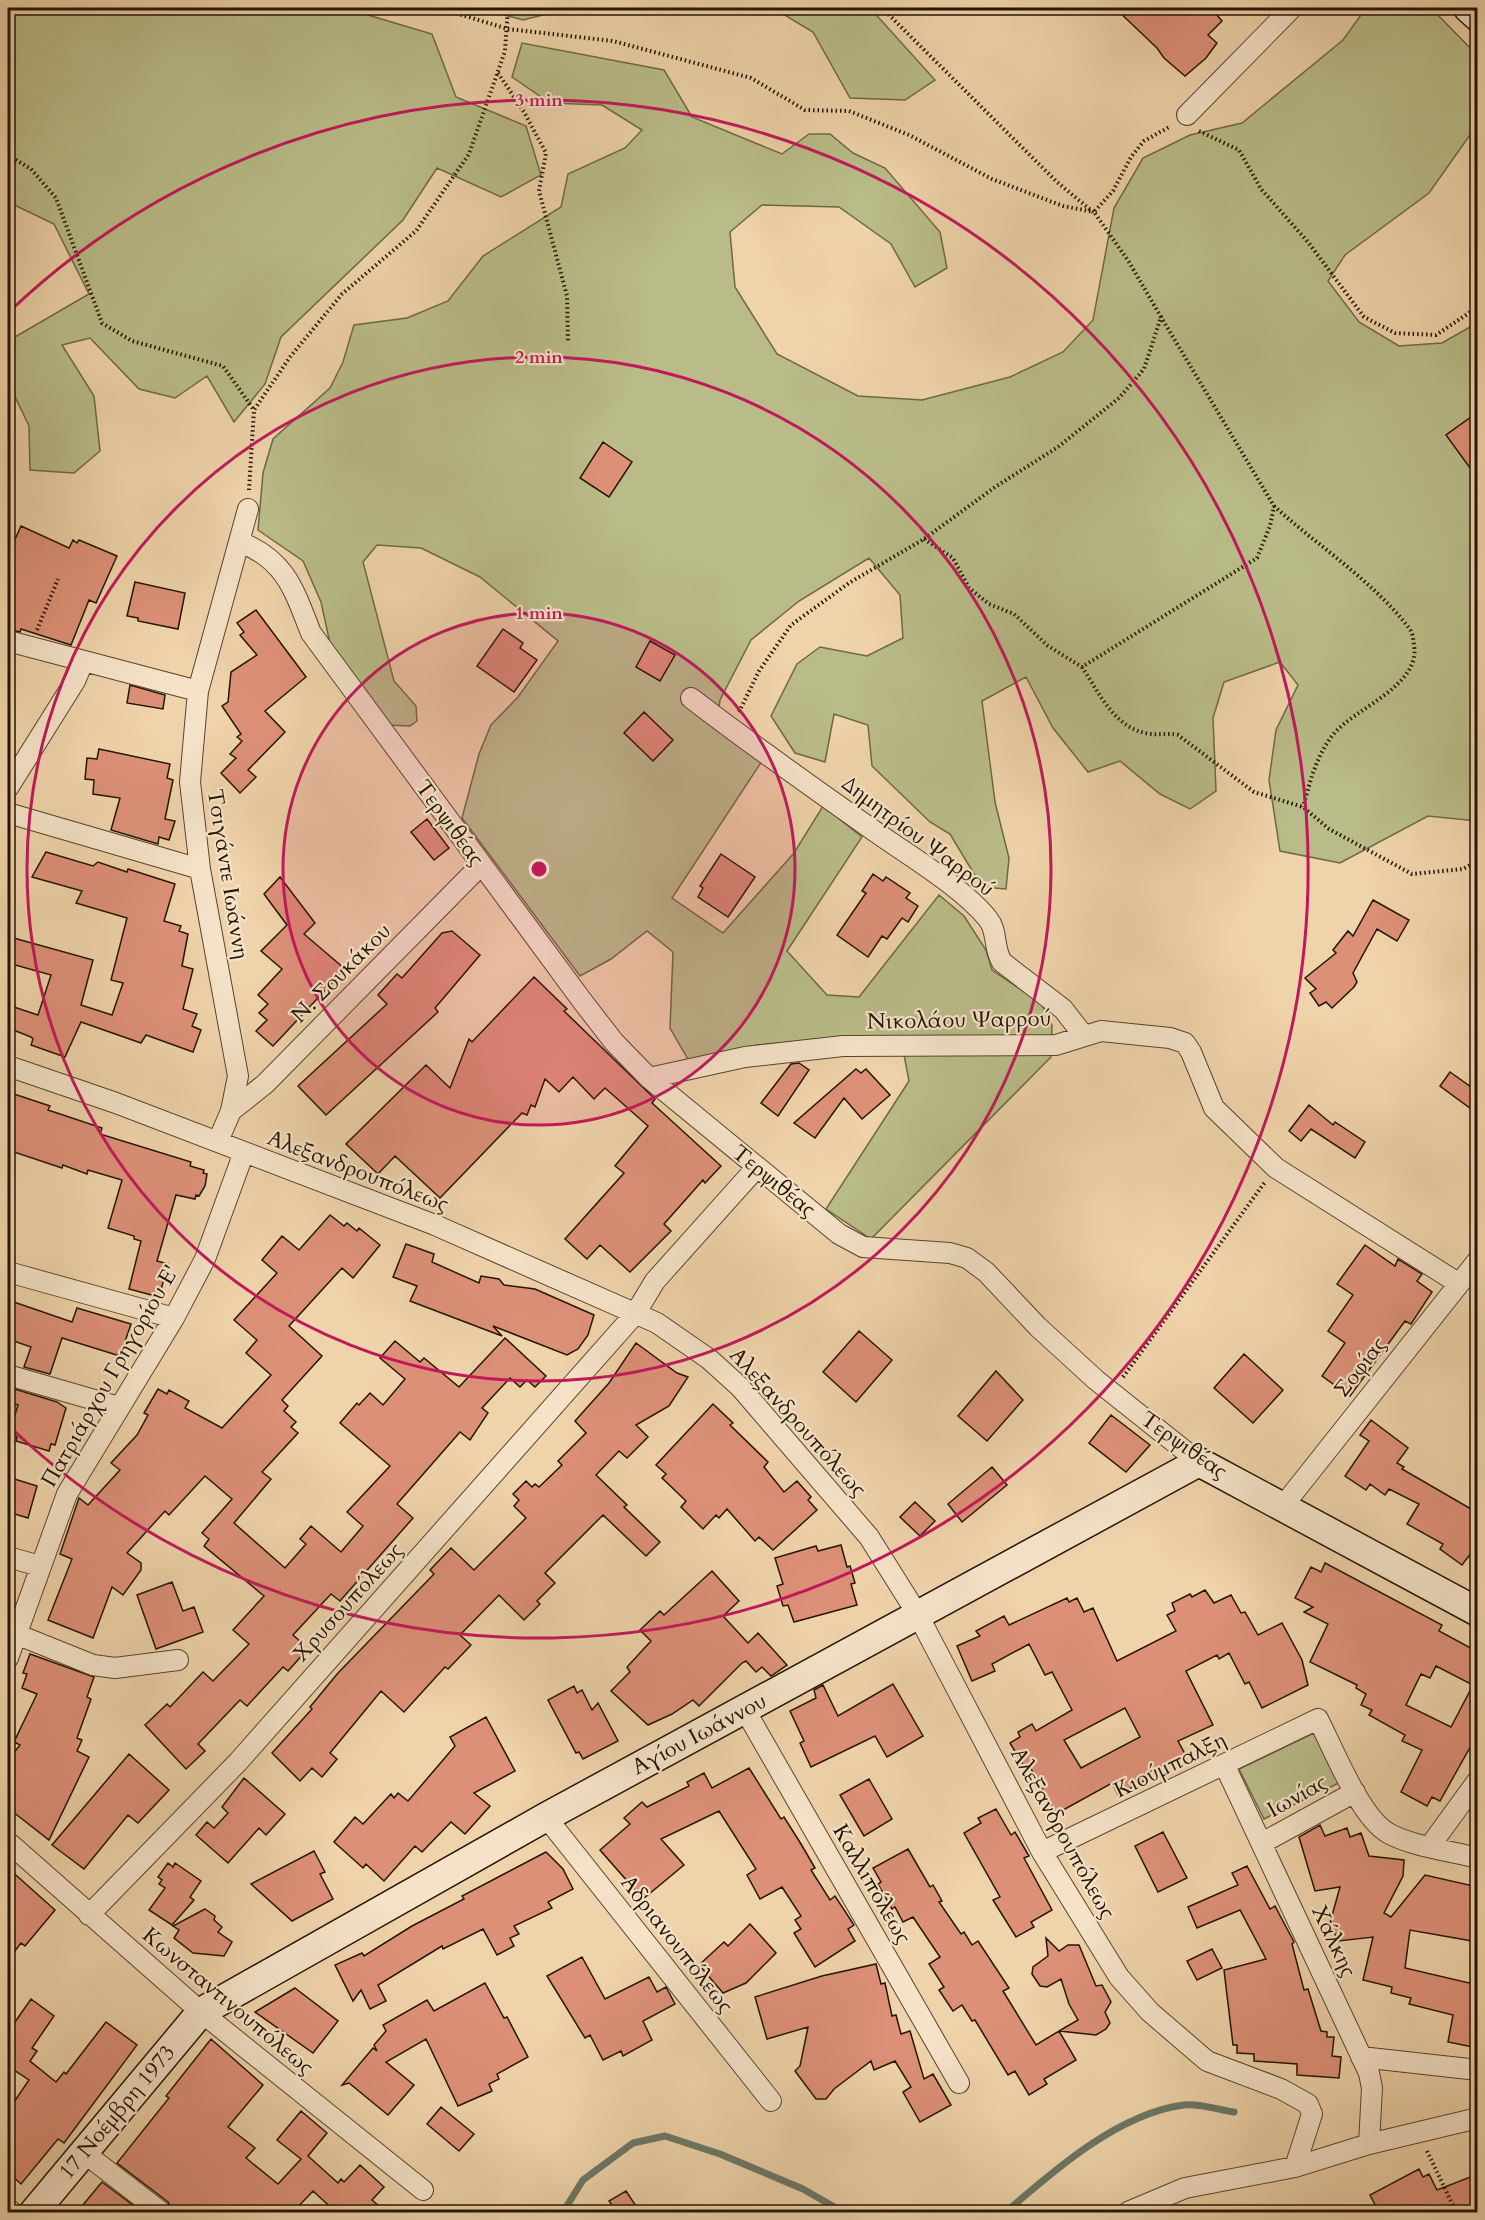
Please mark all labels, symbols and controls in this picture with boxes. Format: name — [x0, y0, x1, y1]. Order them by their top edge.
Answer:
text: 3 min — [515, 88, 563, 113]
text: 2 min — [515, 345, 563, 370]
text: 1 min — [515, 601, 563, 626]
street label: Δημητρίου Ψαρρού — [836, 769, 1000, 903]
street label: Τερψιθέας — [409, 774, 491, 872]
street label: Τσιγάντε Ιωάννη — [200, 787, 256, 961]
centre of rings — [529, 859, 549, 879]
street label: Ν. Σουκάκου — [284, 916, 398, 1030]
street label: Νικολάου Ψαρρού — [867, 1003, 1051, 1037]
street label: Αλεξανδρουπόλεως — [263, 1123, 453, 1219]
street label: Τερψιθέας — [726, 1138, 822, 1224]
street label: Πατριάρχου Γρηγορίου Ε' — [34, 1259, 186, 1493]
street label: Σοφίας — [1327, 1330, 1393, 1404]
street label: Αλεξανδρουπόλεως — [723, 1341, 873, 1503]
street label: Τερψιθέας — [1135, 1404, 1233, 1486]
street label: Χρυσουπόλεως — [286, 1536, 410, 1668]
street label: Αγίου Ιωάννου — [626, 1686, 772, 1782]
street label: Κιούμπαλξη — [1109, 1725, 1231, 1805]
street label: Αλεξανδρουπόλεως — [1003, 1742, 1123, 1924]
street label: Ιωνίας — [1262, 1767, 1332, 1825]
street label: Καλλιπόλεως — [826, 1819, 918, 1949]
street label: Αδριανουπόλεως — [614, 1869, 740, 2019]
street label: Χάλκης — [1304, 1900, 1364, 1982]
street label: Κωνσταντινουπόλεως — [136, 1920, 320, 2082]
street label: 17 Νοέμβρη 1973 — [52, 2038, 182, 2186]

